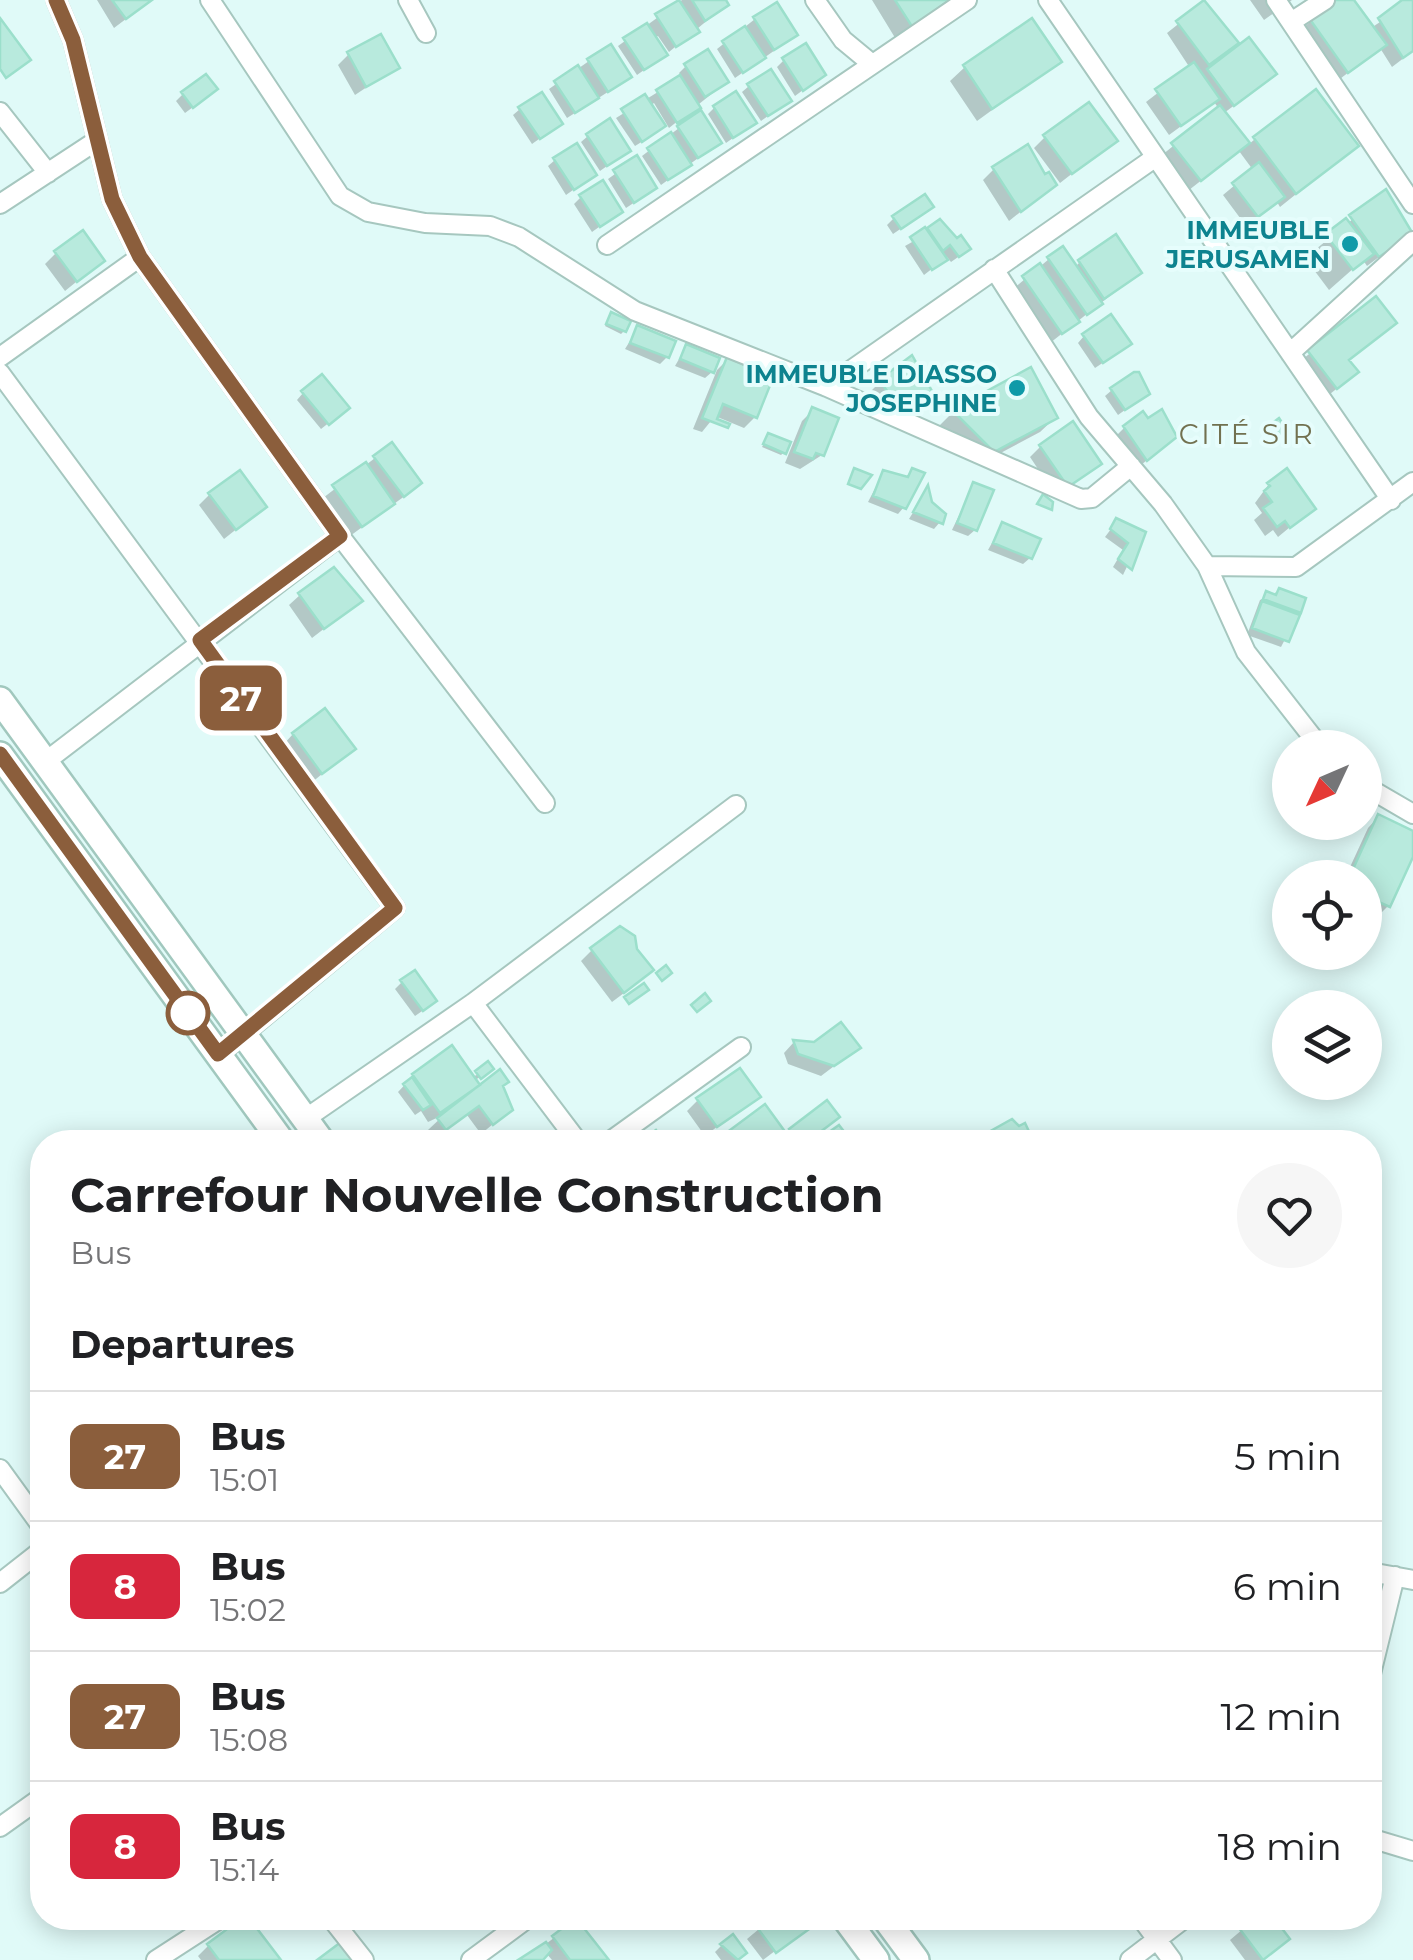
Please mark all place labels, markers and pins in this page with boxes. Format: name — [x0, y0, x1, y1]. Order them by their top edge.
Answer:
place label: IMMEUBLE JERUSAMEN — [1165, 215, 1330, 274]
marker: IMMEUBLE JERUSAMEN — [1339, 233, 1361, 255]
place label: IMMEUBLE DIASSO JOSEPHINE — [745, 359, 997, 418]
marker: IMMEUBLE DIASSO JOSEPHINE — [1006, 377, 1028, 399]
unlabelled marker — [167, 992, 209, 1034]

